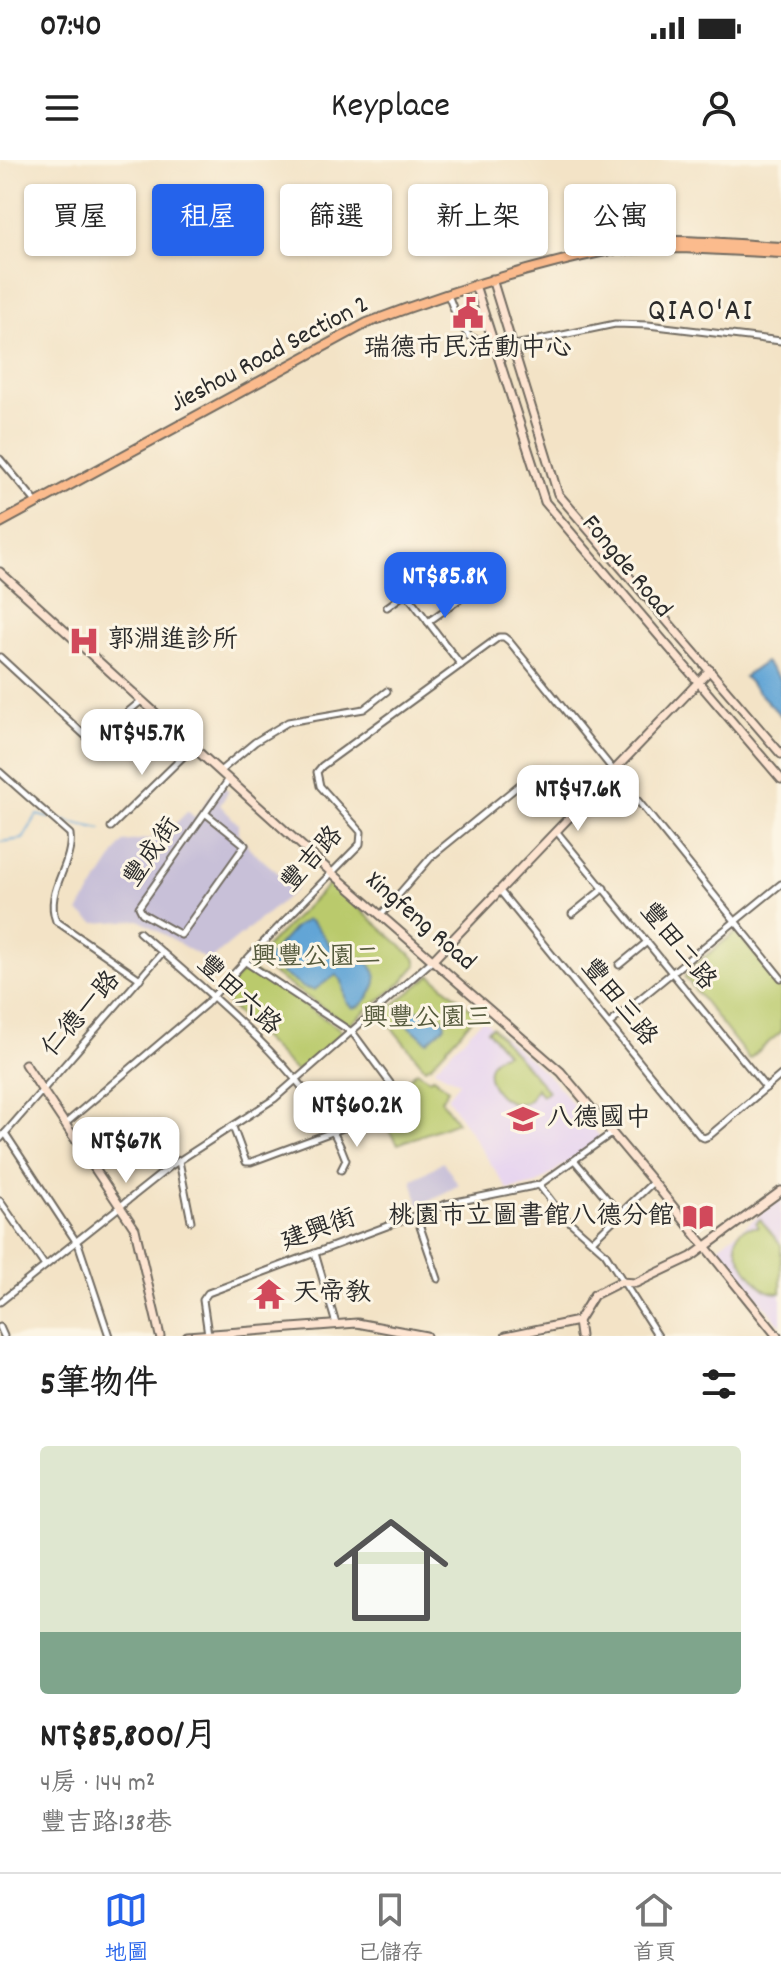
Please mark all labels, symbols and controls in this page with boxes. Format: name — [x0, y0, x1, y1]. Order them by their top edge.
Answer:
text: 07:40 — [40, 7, 102, 50]
text: Keyplace — [331, 82, 450, 134]
icon: menu — [40, 86, 84, 130]
icon: person — [697, 86, 741, 130]
chip: 買屋 — [24, 184, 136, 256]
chip: 租屋 — [152, 184, 264, 256]
chip: 篩選 — [280, 184, 392, 256]
chip: 新上架 — [408, 184, 548, 256]
chip: 公寓 — [564, 184, 676, 256]
street label: Jieshou Road Section 2 — [164, 287, 376, 423]
district label: QIAO'AI — [648, 292, 754, 335]
public building icon: 瑞德市民活動中心 — [451, 296, 485, 330]
place label: 瑞德市民活動中心 — [364, 331, 572, 368]
street label: Fongde Road — [572, 507, 680, 627]
pin: NT$85.8K — [362, 552, 528, 620]
text: NT$85.8K — [402, 559, 488, 596]
place label: 郭淵進診所 — [108, 623, 238, 660]
hospital icon: 郭淵進診所 — [67, 624, 101, 658]
pin: NT$45.7K — [59, 709, 225, 777]
text: NT$45.7K — [99, 716, 185, 753]
pin: NT$47.6K — [495, 765, 661, 833]
text: NT$47.6K — [535, 772, 621, 809]
street label: 豐成街 — [115, 810, 191, 896]
street label: 豐吉路 — [273, 819, 353, 901]
street label: Xingfeng Road — [357, 863, 483, 981]
street label: 豐田二路 — [630, 895, 724, 999]
park label: 興豐公園二 — [251, 940, 381, 977]
street label: 豐田六路 — [187, 947, 289, 1045]
street label: 豐田三路 — [571, 951, 665, 1055]
street label: 仁德一路 — [34, 964, 130, 1066]
park label: 興豐公園三 — [362, 1001, 492, 1038]
pin: NT$60.2K — [274, 1081, 440, 1149]
text: NT$60.2K — [311, 1088, 403, 1125]
place label: 八德國中 — [547, 1101, 651, 1138]
school or university icon: 八德國中 — [506, 1102, 540, 1136]
pin: NT$67K — [61, 1117, 191, 1185]
text: NT$67K — [90, 1124, 162, 1161]
place label: 桃園市立圖書館八德分館 — [388, 1199, 674, 1236]
street label: 建興街 — [276, 1200, 362, 1262]
library icon: 桃園市立圖書館八德分館 — [681, 1200, 715, 1234]
place label: 天帝教 — [293, 1276, 371, 1313]
temple icon: 天帝教 — [252, 1277, 286, 1311]
text: 5筆物件 — [40, 1362, 158, 1411]
icon: filters — [697, 1362, 741, 1406]
icon: home — [319, 1498, 463, 1642]
text: NT$85,800/月 — [40, 1714, 218, 1763]
text: 4房 · 144 m² — [40, 1766, 155, 1803]
text: 豐吉路138巷 — [40, 1806, 172, 1843]
tab: 地圖 — [104, 1888, 149, 1970]
tab: 已儲存 — [357, 1888, 424, 1970]
tab: 首頁 — [632, 1888, 677, 1970]

